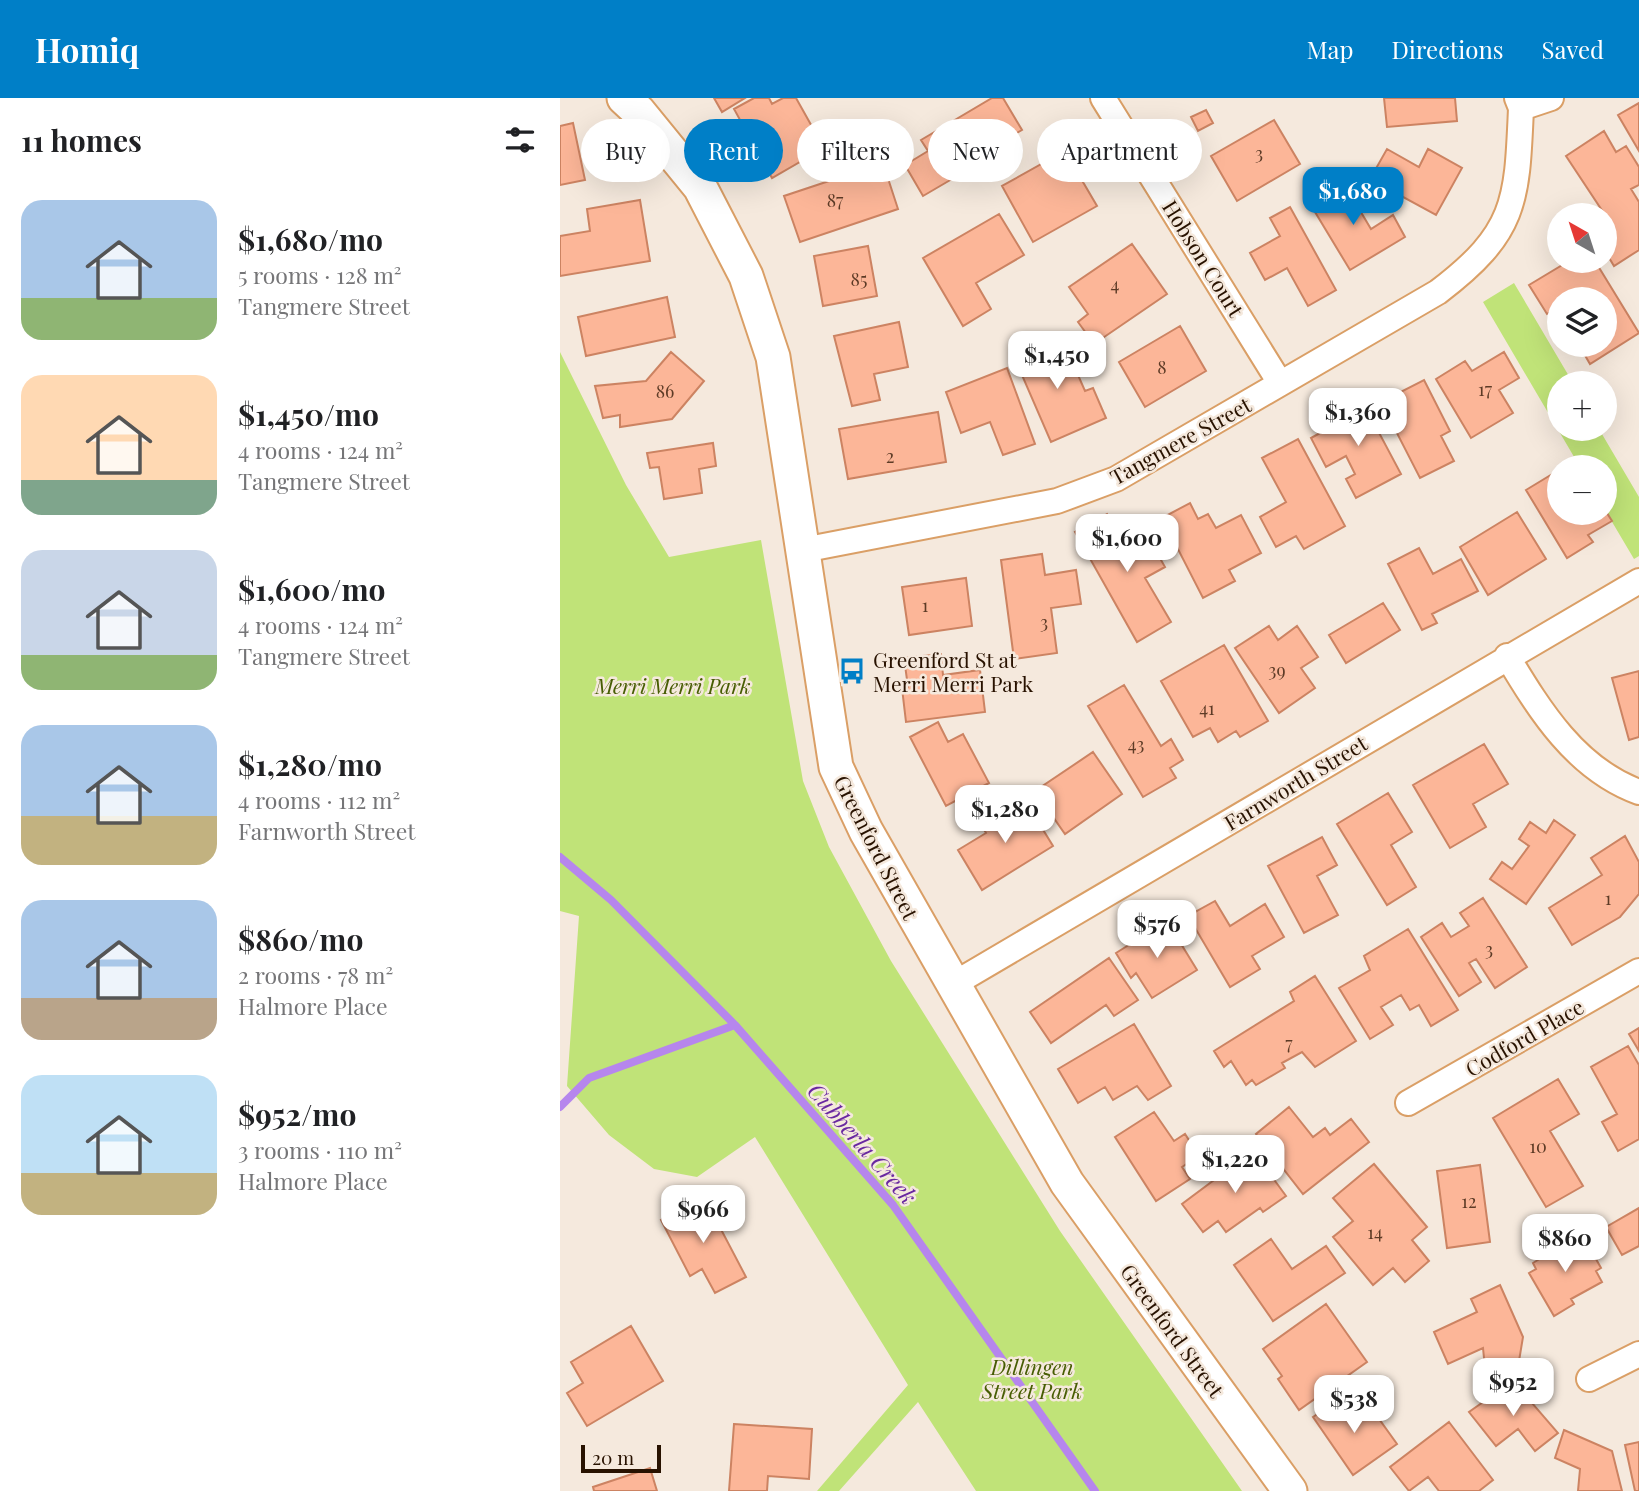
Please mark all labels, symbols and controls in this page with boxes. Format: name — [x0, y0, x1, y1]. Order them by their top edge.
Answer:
text: Homiq — [35, 27, 139, 71]
text: Map — [1307, 33, 1353, 65]
text: Directions — [1391, 33, 1504, 65]
text: Saved — [1542, 33, 1604, 65]
chip: Buy — [581, 119, 670, 182]
chip: Rent — [684, 119, 783, 182]
chip: Filters — [797, 119, 914, 182]
chip: New — [928, 119, 1023, 182]
chip: Apartment — [1037, 119, 1202, 182]
text: 11 homes — [21, 120, 142, 160]
icon: filters — [501, 121, 539, 159]
house number: 3 — [1255, 141, 1263, 165]
pin: $1,680 — [1296, 167, 1410, 227]
text: $1,680 — [1319, 174, 1387, 205]
house number: 87 — [827, 188, 844, 212]
street label: Hobson Court — [1157, 194, 1251, 322]
north arrow — [1547, 203, 1617, 273]
map controls — [1547, 203, 1617, 525]
text: $1,680/mo — [238, 219, 383, 259]
icon: home — [77, 228, 161, 312]
text: 5 rooms · 128 m² — [238, 259, 402, 290]
house number: 85 — [851, 267, 867, 291]
house number: 4 — [1111, 272, 1120, 296]
button: layers — [1547, 287, 1617, 357]
text: Tangmere Street — [238, 290, 410, 321]
pin: $1,450 — [1000, 331, 1114, 391]
text: $1,450 — [1024, 338, 1090, 369]
house number: 8 — [1157, 355, 1167, 379]
button: + — [1547, 371, 1617, 441]
house number: 17 — [1478, 377, 1493, 401]
house number: 86 — [656, 379, 674, 403]
pin: $1,360 — [1301, 388, 1415, 448]
street label: Tangmere Street — [1105, 389, 1256, 490]
text: $1,450/mo — [238, 394, 379, 434]
text: $1,360 — [1325, 395, 1391, 426]
icon: home — [77, 403, 161, 487]
text: 4 rooms · 124 m² — [238, 434, 403, 465]
house number: 2 — [886, 444, 894, 468]
button: − — [1547, 455, 1617, 525]
text: Tangmere Street — [238, 465, 410, 496]
pin: $1,600 — [1070, 514, 1184, 574]
text: $1,600 — [1092, 521, 1162, 552]
text: $1,600/mo — [238, 569, 386, 609]
icon: home — [77, 578, 161, 662]
house number: 1 — [922, 593, 929, 617]
text: 4 rooms · 124 m² — [238, 609, 403, 640]
house number: 3 — [1040, 610, 1048, 634]
text: Tangmere Street — [238, 640, 410, 671]
place label: Greenford St at Merri Merri Park — [873, 645, 1034, 697]
bus stop icon: Greenford St at Merri Merri Park — [837, 656, 867, 686]
house number: 39 — [1268, 658, 1286, 682]
park label: Merri Merri Park — [594, 671, 751, 699]
house number: 41 — [1199, 696, 1215, 720]
street label: Farnworth Street — [1218, 728, 1372, 836]
house number: 43 — [1128, 732, 1144, 756]
text: $1,280/mo — [238, 744, 382, 784]
icon: home — [77, 753, 161, 837]
street label: Greenford Street — [829, 770, 926, 924]
text: 4 rooms · 112 m² — [238, 784, 400, 815]
pin: $1,280 — [948, 786, 1062, 845]
text: $1,280 — [971, 792, 1039, 823]
text: Farnworth Street — [238, 815, 415, 846]
house number: 1 — [1605, 886, 1612, 910]
pin: $576 — [1116, 900, 1198, 960]
text: $576 — [1133, 907, 1181, 938]
text: $860/mo — [238, 919, 363, 959]
icon: home — [77, 928, 161, 1012]
house number: 3 — [1485, 937, 1493, 961]
text: 2 rooms · 78 m² — [238, 959, 393, 990]
text: Halmore Place — [238, 990, 388, 1021]
street label: Codford Place — [1460, 992, 1588, 1082]
house number: 7 — [1285, 1031, 1293, 1055]
water label: Cubberla Creek — [801, 1076, 925, 1211]
text: $952/mo — [238, 1094, 356, 1134]
icon: home — [77, 1103, 161, 1187]
text: 3 rooms · 110 m² — [238, 1134, 402, 1165]
house number: 10 — [1529, 1134, 1547, 1158]
pin: $1,220 — [1178, 1136, 1292, 1195]
text: $1,220 — [1201, 1142, 1269, 1173]
text: Halmore Place — [238, 1165, 388, 1196]
pin: $966 — [662, 1186, 744, 1245]
house number: 12 — [1461, 1189, 1477, 1213]
text: $966 — [677, 1192, 729, 1223]
pin: $860 — [1524, 1214, 1606, 1274]
house number: 14 — [1367, 1220, 1383, 1244]
text: $860 — [1538, 1221, 1592, 1252]
street label: Greenford Street — [1115, 1258, 1231, 1403]
park label: Dillingen Street Park — [981, 1352, 1082, 1404]
pin: $952 — [1472, 1358, 1554, 1418]
text: $952 — [1489, 1365, 1537, 1396]
pin: $538 — [1313, 1376, 1395, 1435]
text: $538 — [1330, 1382, 1378, 1413]
scale bar — [581, 1442, 662, 1474]
text: 20 m — [592, 1444, 634, 1470]

